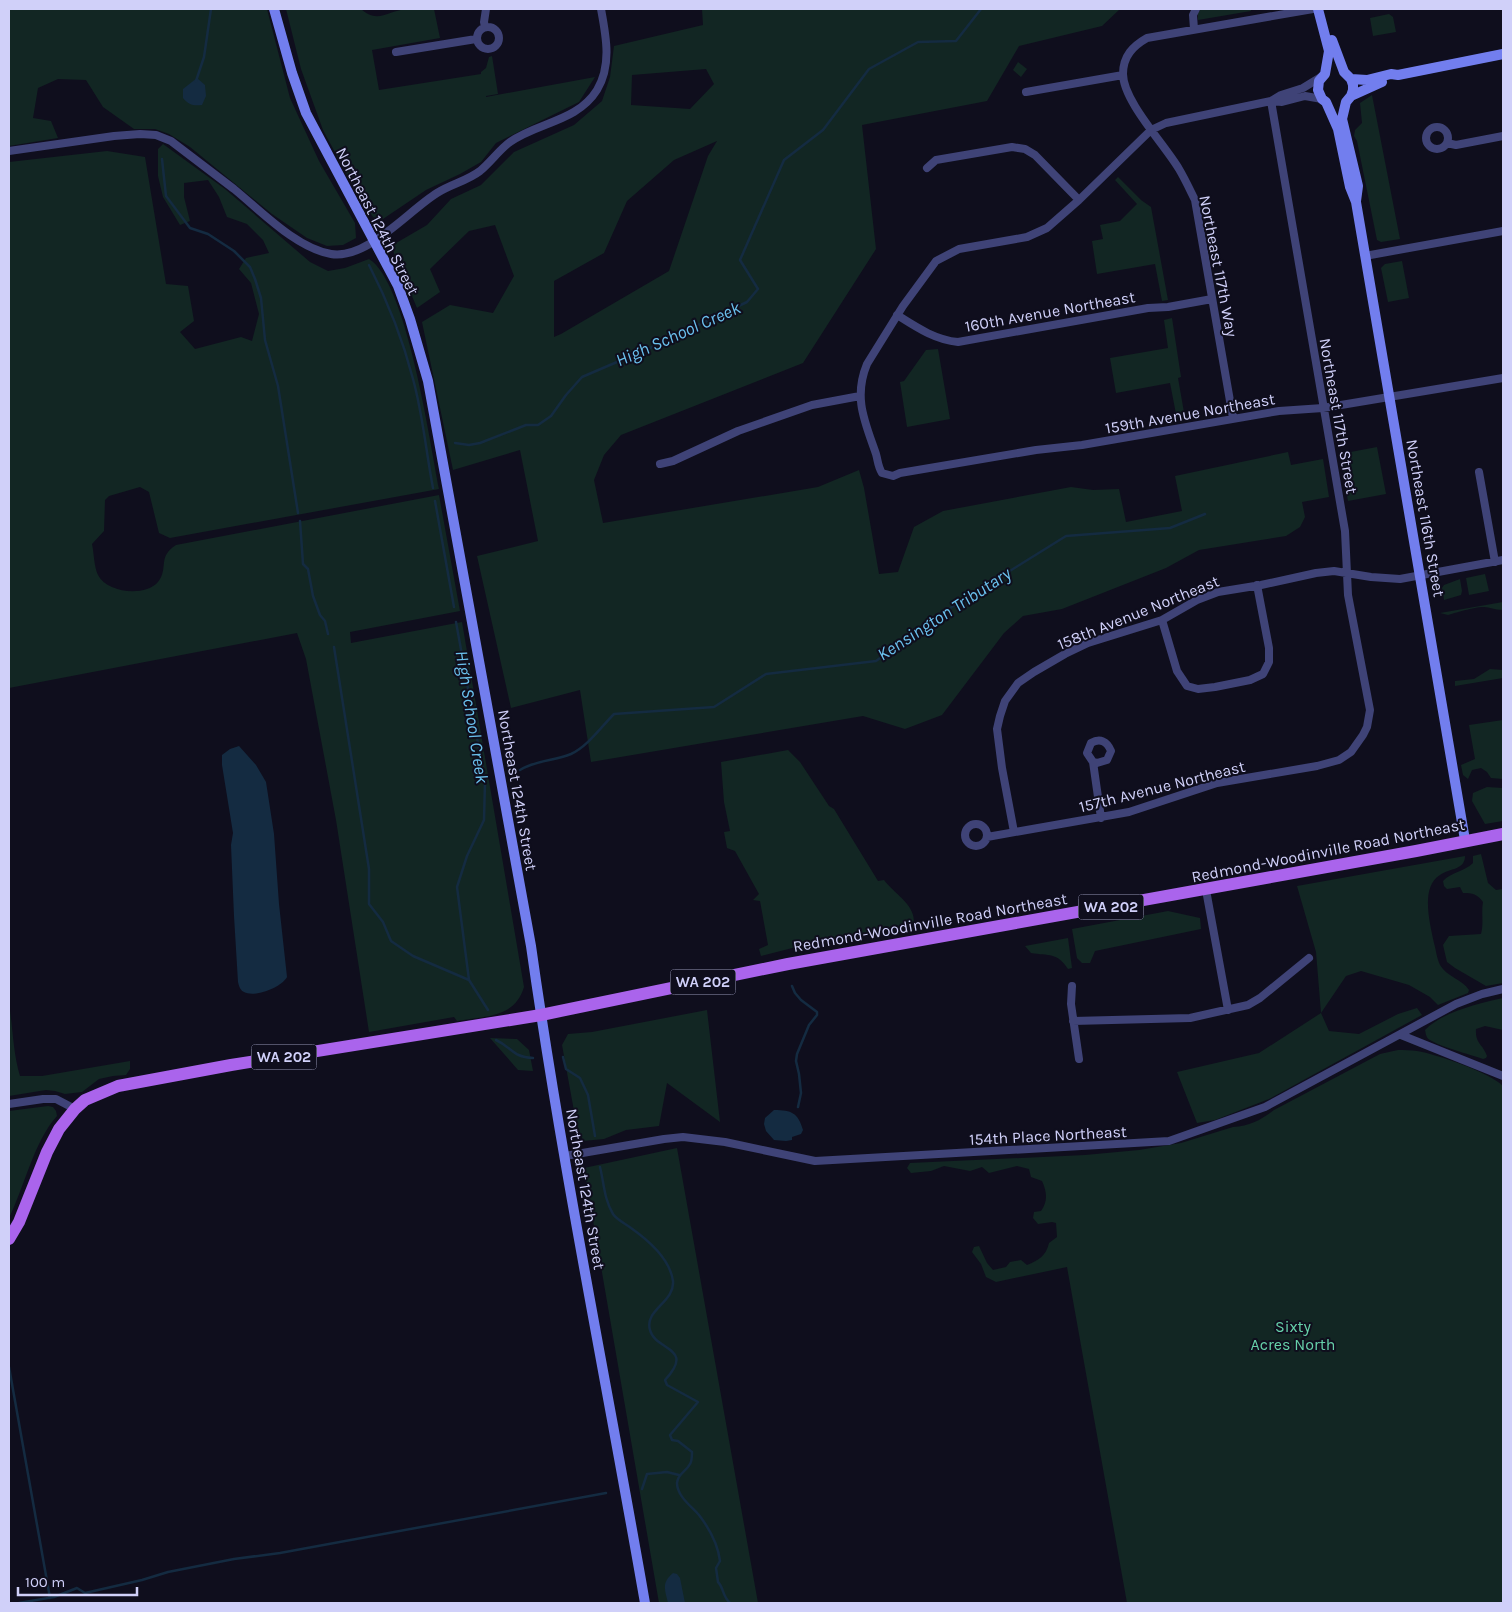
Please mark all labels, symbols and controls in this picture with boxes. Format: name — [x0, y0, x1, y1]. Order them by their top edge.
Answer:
street label: Northeast 124th Street — [332, 144, 423, 298]
street label: Northeast 117th Way — [1195, 194, 1242, 339]
street label: 160th Avenue Northeast — [964, 287, 1137, 336]
water label: High School Creek — [612, 296, 745, 371]
street label: Northeast 117th Street — [1315, 337, 1362, 495]
street label: 159th Avenue Northeast — [1104, 389, 1276, 438]
street label: Northeast 116th Street — [1402, 438, 1449, 598]
water label: Kensington Tributary — [873, 562, 1016, 665]
street label: 158th Avenue Northeast — [1055, 571, 1222, 654]
water label: High School Creek — [451, 649, 494, 786]
street label: Northeast 124th Street — [494, 708, 541, 872]
street label: 157th Avenue Northeast — [1077, 757, 1247, 816]
street label: Redmond-Woodinville Road Northeast — [1190, 815, 1466, 886]
street label: Redmond-Woodinville Road Northeast — [791, 889, 1069, 956]
road number: WA 202 — [1078, 894, 1144, 920]
road number: WA 202 — [670, 970, 736, 994]
road number: WA 202 — [252, 1044, 316, 1070]
street label: Northeast 124th Street — [562, 1107, 609, 1271]
street label: 154th Place Northeast — [969, 1122, 1127, 1149]
park label: Sixty Acres North — [1251, 1317, 1335, 1354]
scale bar — [18, 1564, 136, 1596]
text: 100 m — [25, 1573, 65, 1591]

